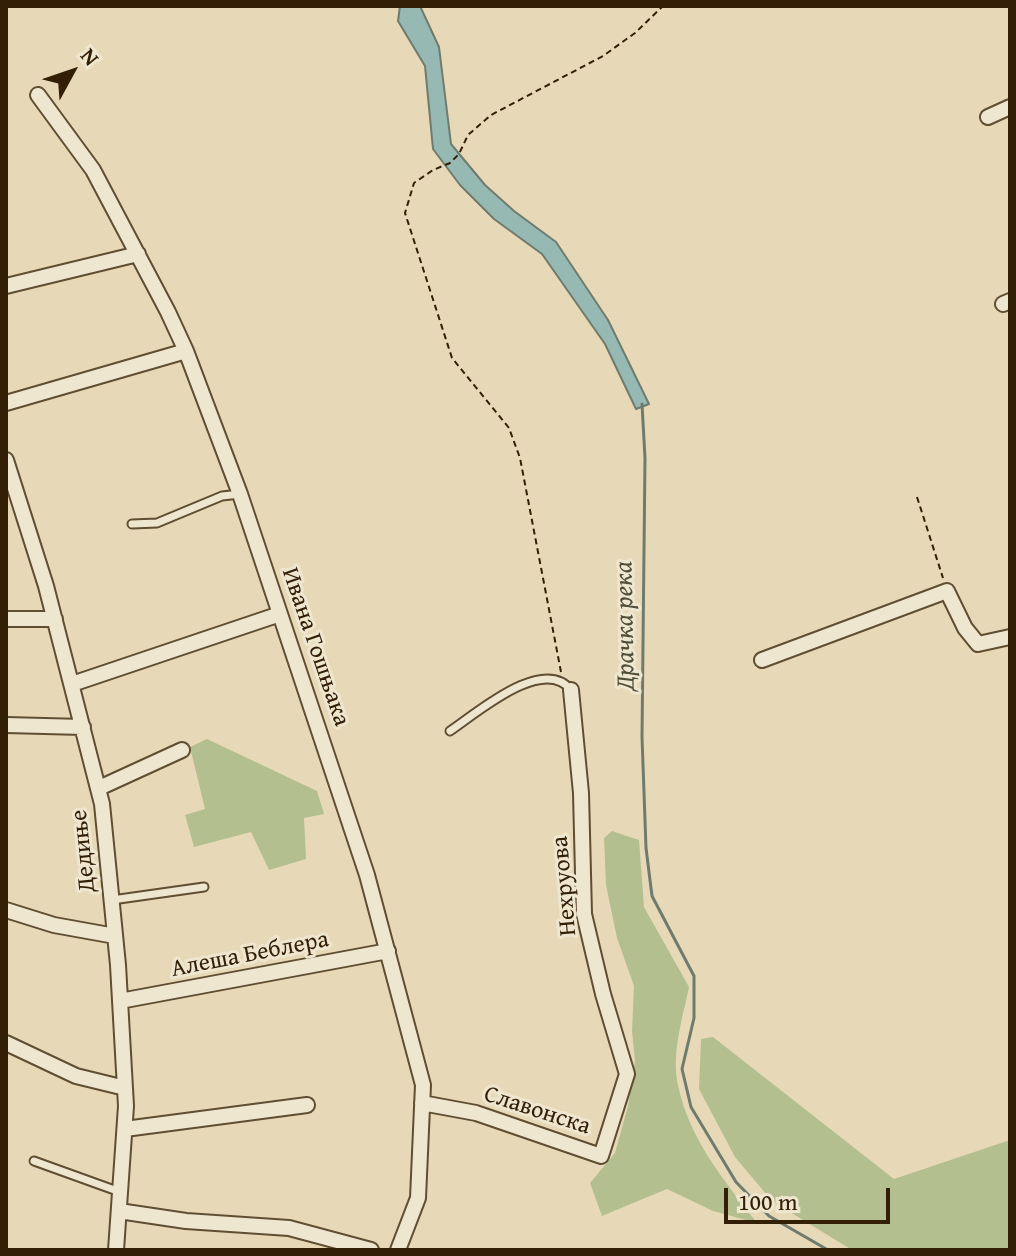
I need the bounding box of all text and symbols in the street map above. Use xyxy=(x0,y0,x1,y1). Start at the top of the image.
north arrow xyxy=(32,32,112,112)
text: N xyxy=(73,41,107,72)
water label: Драчка река xyxy=(609,561,643,691)
street label: Ивана Гошњака xyxy=(274,564,356,730)
street label: Дедиње xyxy=(65,808,103,894)
street label: Нехруова xyxy=(546,835,584,937)
street label: Алеша Беблера xyxy=(169,926,331,984)
street label: Славонска xyxy=(480,1080,594,1142)
scale bar xyxy=(728,1172,894,1222)
text: 100 m xyxy=(738,1184,798,1219)

